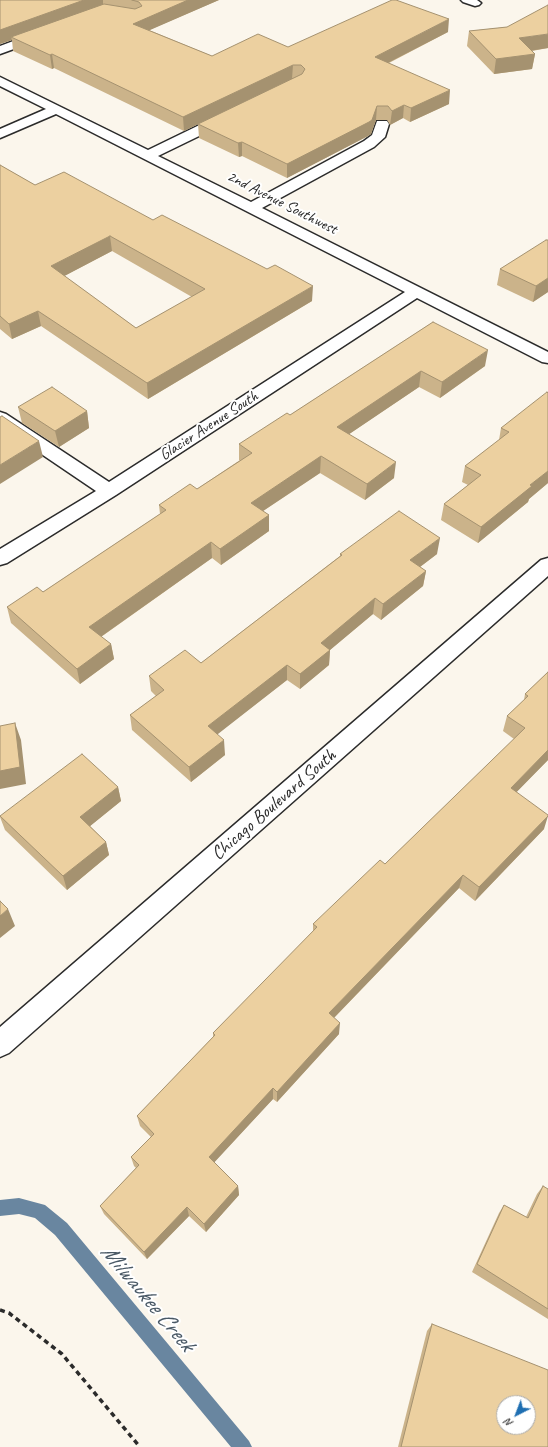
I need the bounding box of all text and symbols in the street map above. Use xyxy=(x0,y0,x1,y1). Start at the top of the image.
street label: 2nd Avenue Southwest xyxy=(224,167,340,239)
street label: Glacier Avenue South xyxy=(156,387,262,465)
street label: Chicago Boulevard South xyxy=(207,745,341,865)
water label: Milwaukee Creek xyxy=(94,1238,200,1358)
north arrow xyxy=(496,1395,536,1435)
text: N xyxy=(501,1416,516,1431)

